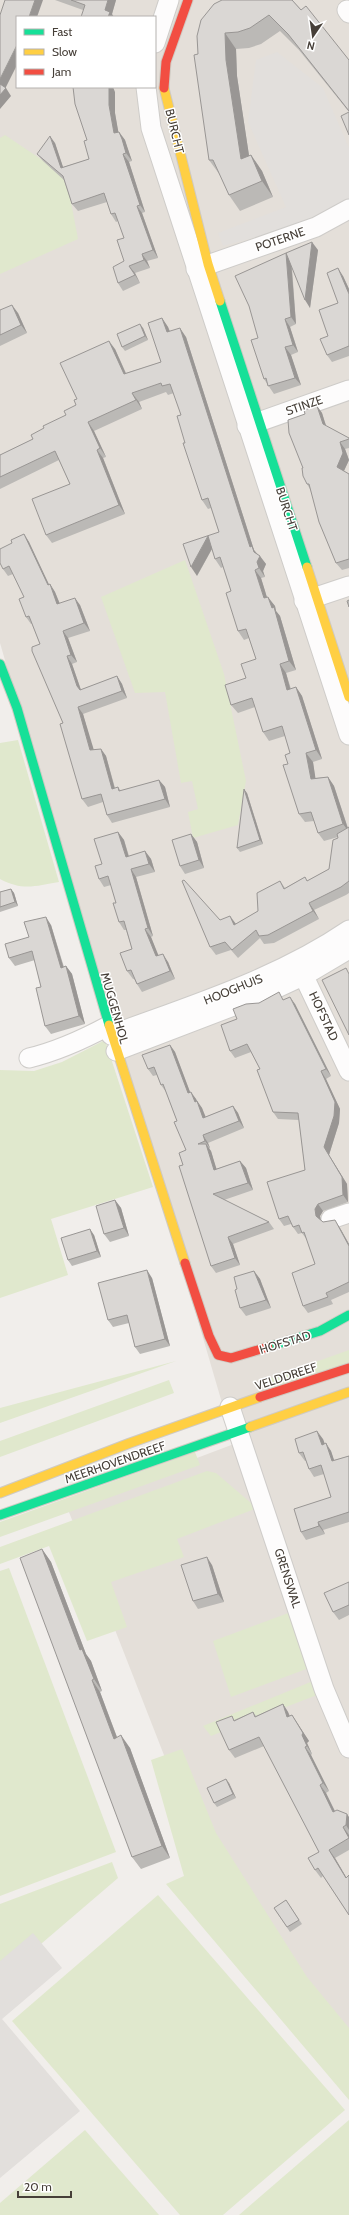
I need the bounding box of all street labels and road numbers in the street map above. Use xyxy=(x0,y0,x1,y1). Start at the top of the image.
street label: BURCHT xyxy=(162,107,188,155)
street label: POTERNE xyxy=(253,223,307,254)
street label: STINZE xyxy=(284,392,325,418)
street label: BURCHT xyxy=(273,485,301,533)
street label: HOOGHUIS xyxy=(201,970,265,1008)
street label: MUGGENHOL xyxy=(98,971,132,1045)
street label: HOFSTAD xyxy=(306,989,342,1043)
street label: HOFSTAD xyxy=(258,1327,313,1357)
street label: VELDDREEF xyxy=(253,1359,320,1393)
street label: MEERHOVENDREEF xyxy=(63,1437,168,1486)
street label: GRENSWAL xyxy=(271,1546,305,1610)

